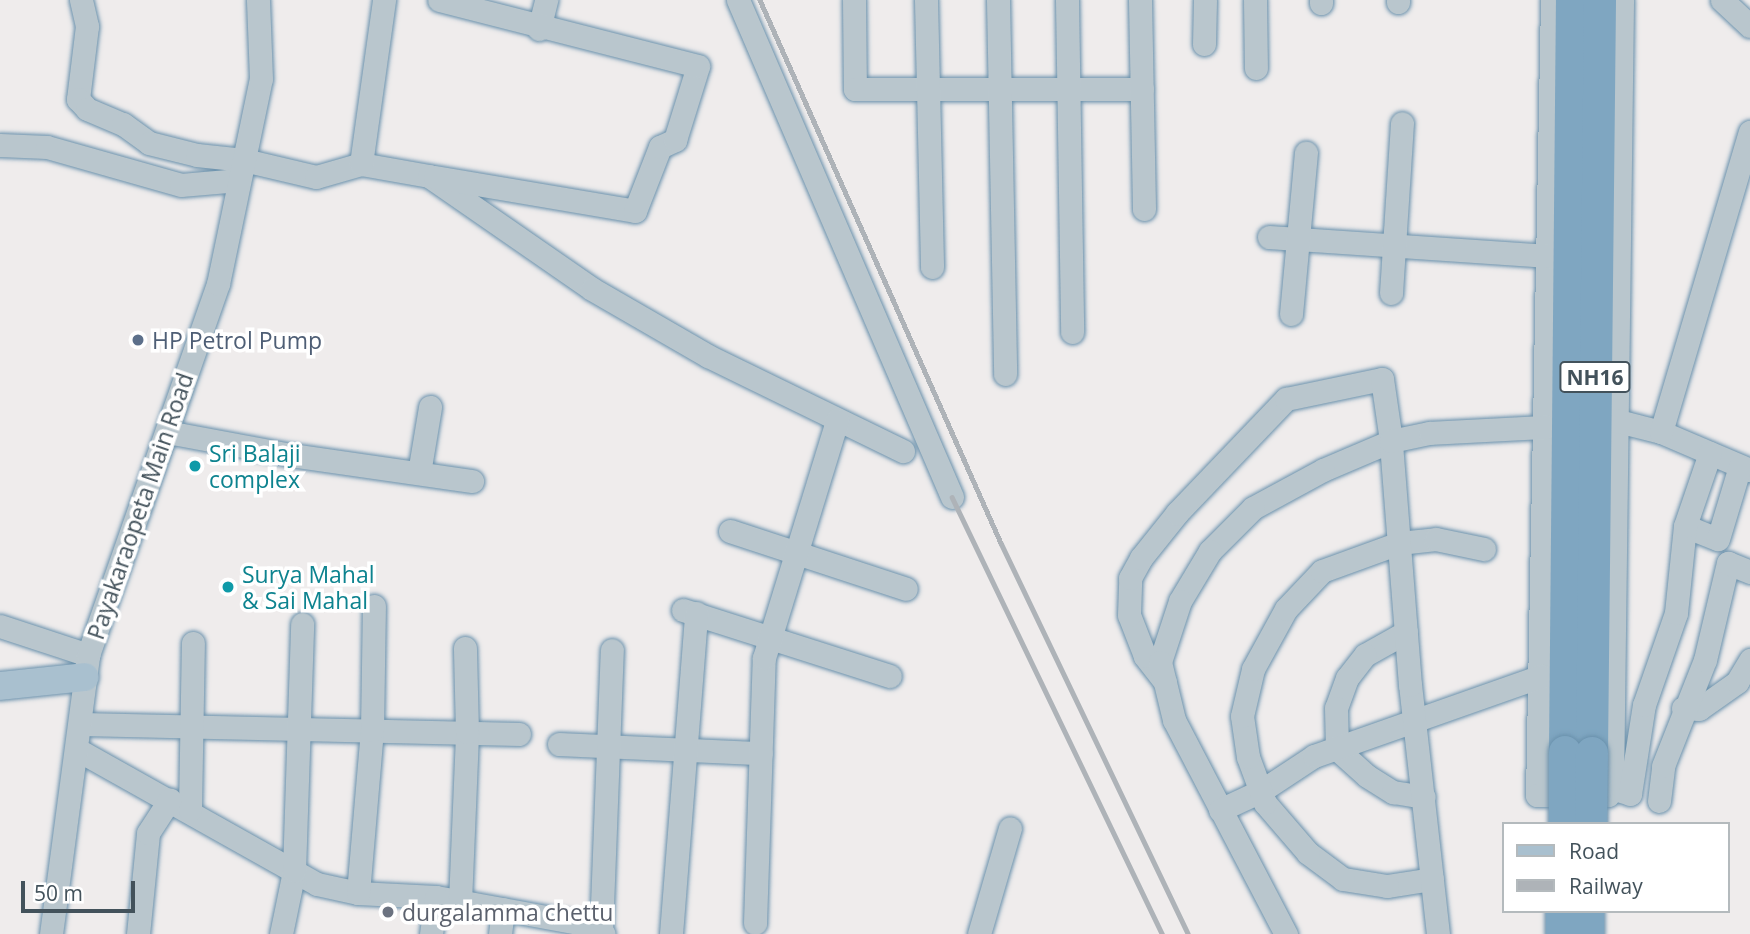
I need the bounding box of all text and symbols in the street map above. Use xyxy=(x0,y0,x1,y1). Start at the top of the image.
place label: HP Petrol Pump xyxy=(152,326,322,354)
marker: HP Petrol Pump xyxy=(130,332,146,348)
road number: NH16 xyxy=(1558,360,1632,394)
street label: Payakaraopeta Main Road xyxy=(81,369,199,643)
place label: Sri Balaji complex xyxy=(209,439,301,493)
marker: Sri Balaji complex xyxy=(187,458,203,474)
place label: Surya Mahal & Sai Mahal xyxy=(242,560,375,614)
marker: Surya Mahal & Sai Mahal xyxy=(220,579,236,595)
legend xyxy=(1502,822,1729,913)
text: Road xyxy=(1569,837,1619,865)
scale bar xyxy=(24,867,138,911)
text: Railway xyxy=(1569,872,1643,900)
text: 50 m xyxy=(34,879,83,907)
place label: durgalamma chettu xyxy=(402,898,613,926)
marker: durgalamma chettu xyxy=(380,904,396,920)

